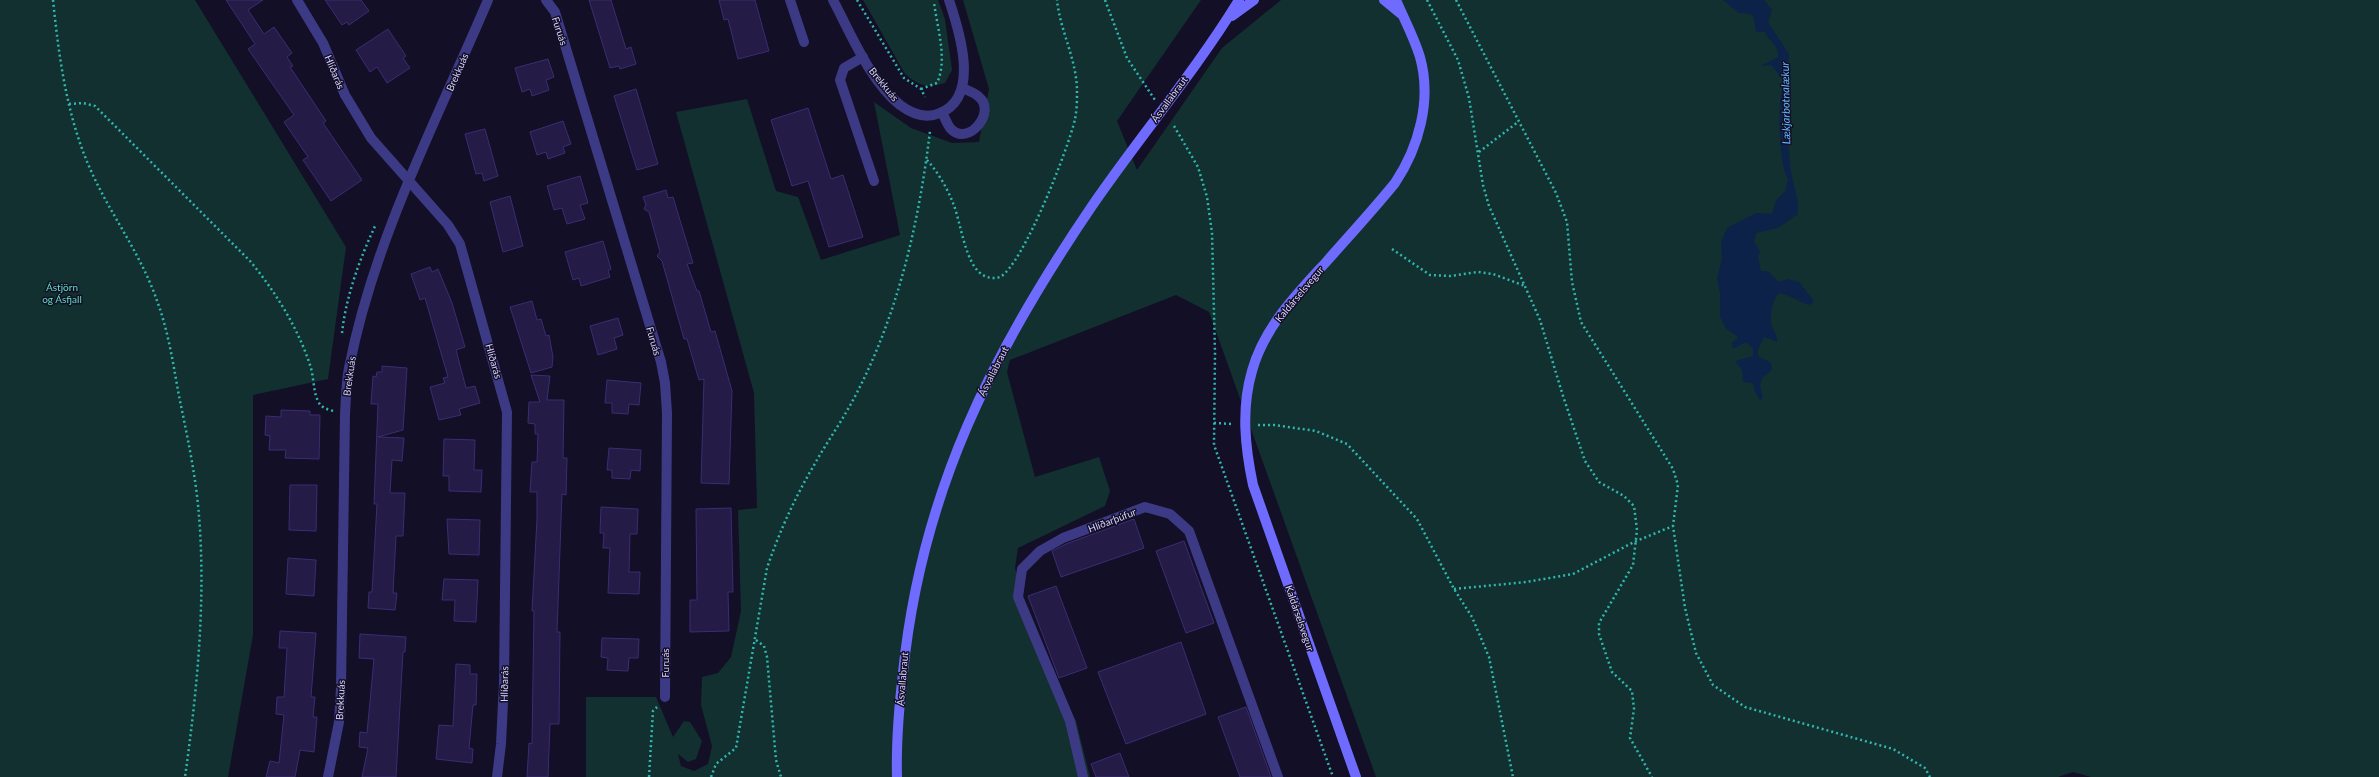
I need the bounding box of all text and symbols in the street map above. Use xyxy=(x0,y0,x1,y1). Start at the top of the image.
street label: Furuás xyxy=(550,15,570,47)
street label: Brekkuás xyxy=(443,51,471,93)
street label: Hlíðarás xyxy=(322,53,348,91)
water label: Lækjarbotnalækur xyxy=(1778,61,1792,144)
street label: Brekkuás xyxy=(867,65,901,103)
street label: Ásvallabraut xyxy=(1148,73,1190,124)
street label: Kaldárselsvegur xyxy=(1272,263,1326,324)
park label: Ástjörn og Ásfjall xyxy=(42,281,82,305)
street label: Furuás xyxy=(644,325,664,357)
street label: Hlíðarás xyxy=(483,342,505,380)
street label: Ásvallabraut xyxy=(975,344,1011,398)
street label: Brekkuás xyxy=(340,355,358,397)
street label: Hlíðarþúfur xyxy=(1086,505,1138,535)
street label: Kaldárselsvegur xyxy=(1283,583,1317,653)
street label: Furuás xyxy=(659,648,671,678)
street label: Ásvallabraut xyxy=(894,651,910,706)
street label: Hlíðarás xyxy=(498,666,510,702)
street label: Brekkuás xyxy=(333,680,347,720)

